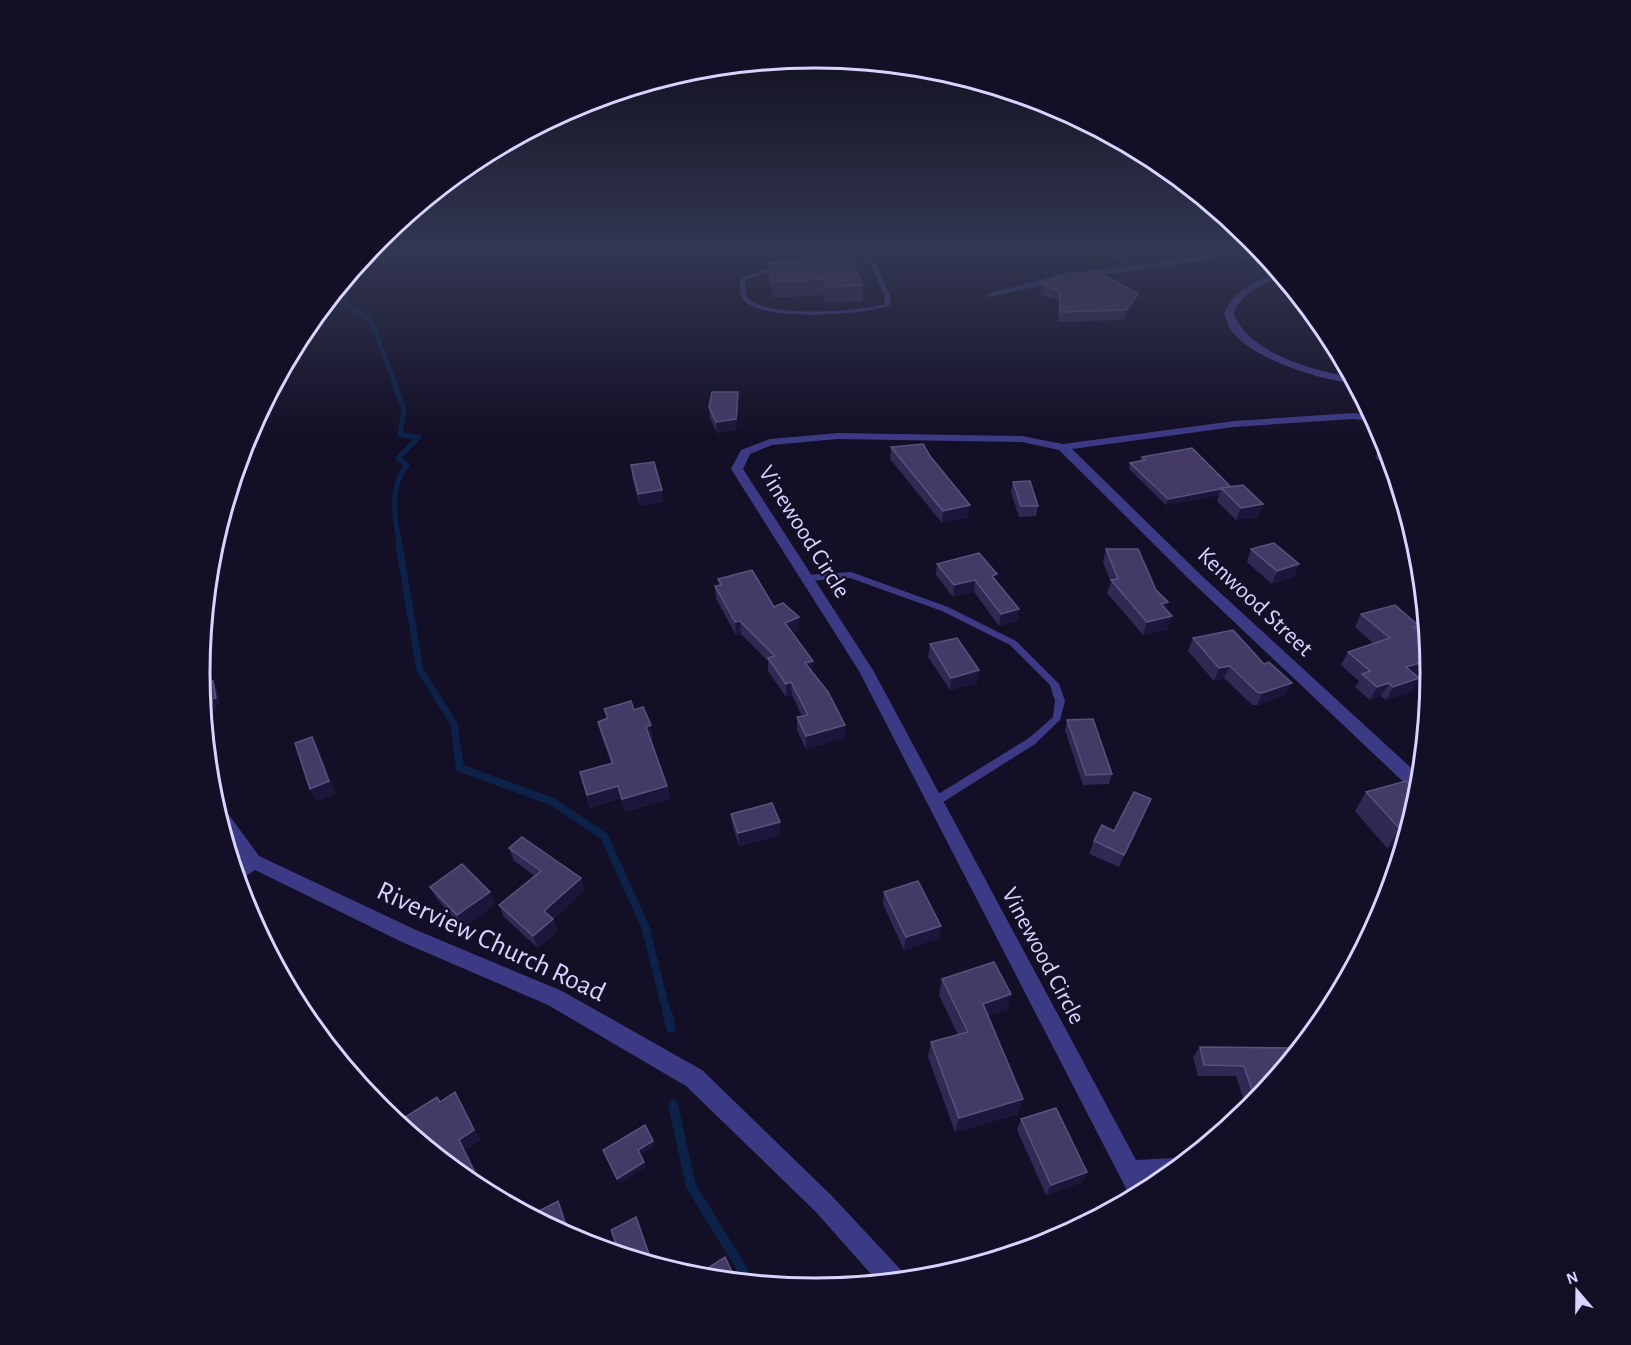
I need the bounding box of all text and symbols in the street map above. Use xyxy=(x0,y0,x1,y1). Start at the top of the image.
street label: Vinewood Circle xyxy=(754,462,854,602)
street label: Kenwood Street xyxy=(1193,543,1318,661)
street label: Riverview Church Road xyxy=(372,877,610,1007)
street label: Vinewood Circle xyxy=(997,884,1089,1028)
north arrow xyxy=(1547,1261,1607,1321)
text: N xyxy=(1564,1268,1580,1287)

